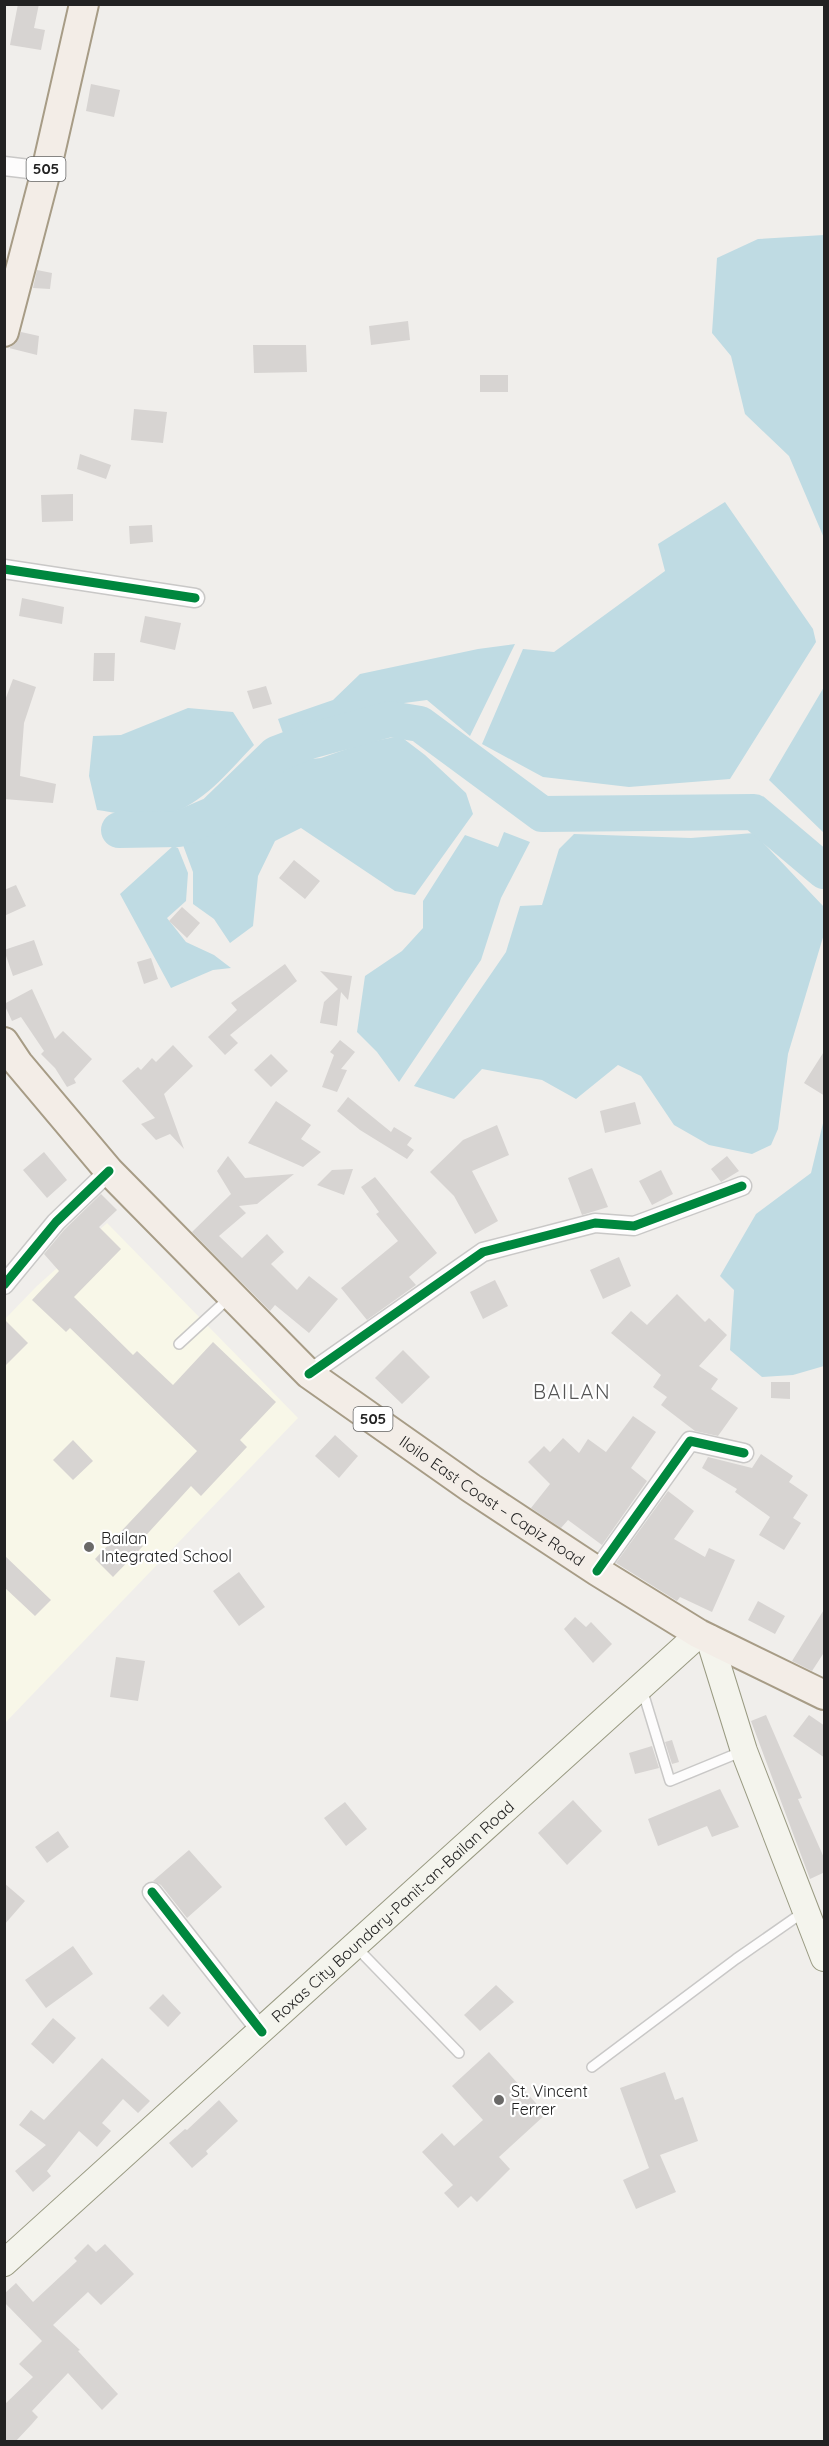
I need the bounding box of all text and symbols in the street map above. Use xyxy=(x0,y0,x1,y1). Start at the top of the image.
road number: 505 xyxy=(26,157,66,181)
district label: BAILAN xyxy=(533,1379,611,1404)
road number: 505 xyxy=(354,1407,392,1431)
street label: Iloilo East Coast – Capiz Road xyxy=(396,1431,588,1570)
place label: Bailan Integrated School xyxy=(101,1528,232,1566)
marker: Bailan Integrated School xyxy=(82,1540,96,1554)
street label: Roxas City Boundary-Panit-an-Bailan Road xyxy=(267,1796,518,2026)
place label: St. Vincent Ferrer xyxy=(511,2081,588,2119)
marker: St. Vincent Ferrer xyxy=(492,2093,506,2107)

